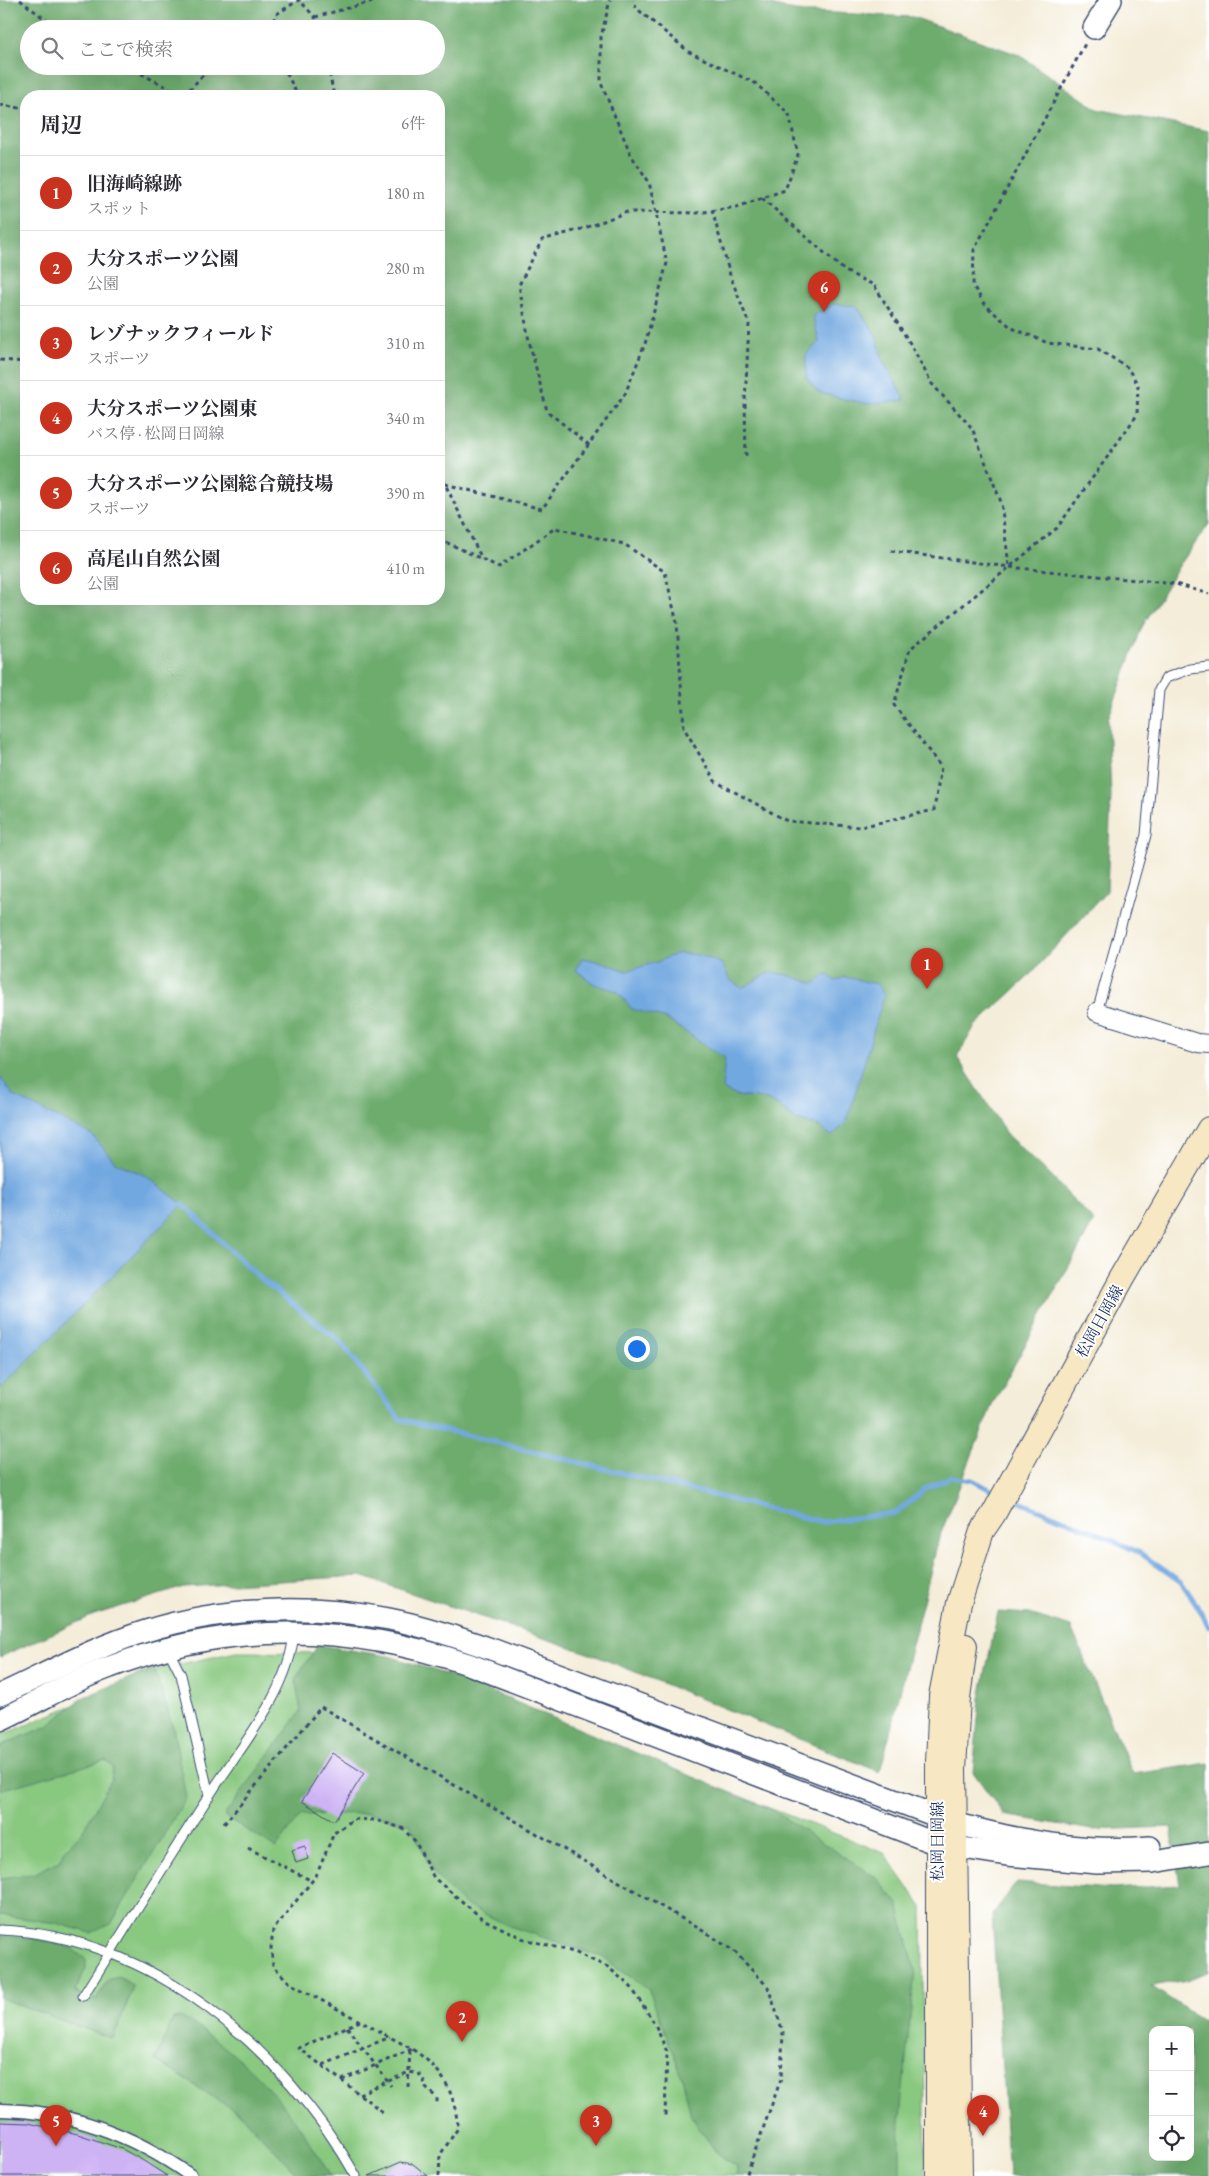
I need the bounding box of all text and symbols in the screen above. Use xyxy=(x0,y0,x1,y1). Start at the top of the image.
search box xyxy=(20,20,445,75)
icon: search xyxy=(38,34,66,62)
text: ここで検索 xyxy=(78,37,173,62)
text: 周辺 xyxy=(40,111,82,138)
text: 6件 xyxy=(401,113,425,134)
text: 旧海崎線跡 xyxy=(87,171,182,196)
text: 1 xyxy=(52,183,60,204)
text: 180 m xyxy=(386,183,425,204)
text: スポット xyxy=(87,198,151,219)
text: 大分スポーツ公園 xyxy=(87,246,238,271)
text: 2 xyxy=(52,258,60,279)
text: 280 m xyxy=(386,258,425,279)
pin: 6 xyxy=(808,271,840,312)
text: 公園 xyxy=(87,273,119,294)
text: レゾナックフィールド xyxy=(87,321,275,346)
text: 3 xyxy=(52,333,60,354)
text: 310 m xyxy=(386,333,425,354)
text: スポーツ xyxy=(87,348,150,369)
text: 大分スポーツ公園東 xyxy=(87,396,257,421)
text: 4 xyxy=(52,408,60,429)
text: 340 m xyxy=(386,408,425,429)
text: バス停 · 松岡日岡線 xyxy=(87,423,225,444)
text: 大分スポーツ公園総合競技場 xyxy=(87,471,333,496)
text: 5 xyxy=(52,483,60,504)
text: 390 m xyxy=(386,483,425,504)
text: スポーツ xyxy=(87,498,150,519)
text: 高尾山自然公園 xyxy=(87,546,220,571)
text: 6 xyxy=(52,558,60,579)
text: 410 m xyxy=(386,558,425,579)
text: 公園 xyxy=(87,573,119,594)
pin: 1 xyxy=(911,948,943,989)
street label: 松岡日岡線 xyxy=(1071,1281,1128,1361)
your location xyxy=(624,1336,650,1362)
street label: 松岡日岡線 xyxy=(927,1801,948,1881)
pin: 2 xyxy=(446,2001,478,2042)
map controls xyxy=(1149,2026,1194,2161)
button: + xyxy=(1149,2026,1194,2071)
button: − xyxy=(1149,2071,1194,2116)
pin: 4 xyxy=(967,2095,999,2136)
pin: 5 xyxy=(40,2105,72,2146)
pin: 3 xyxy=(580,2105,612,2146)
button: locate xyxy=(1149,2116,1194,2161)

